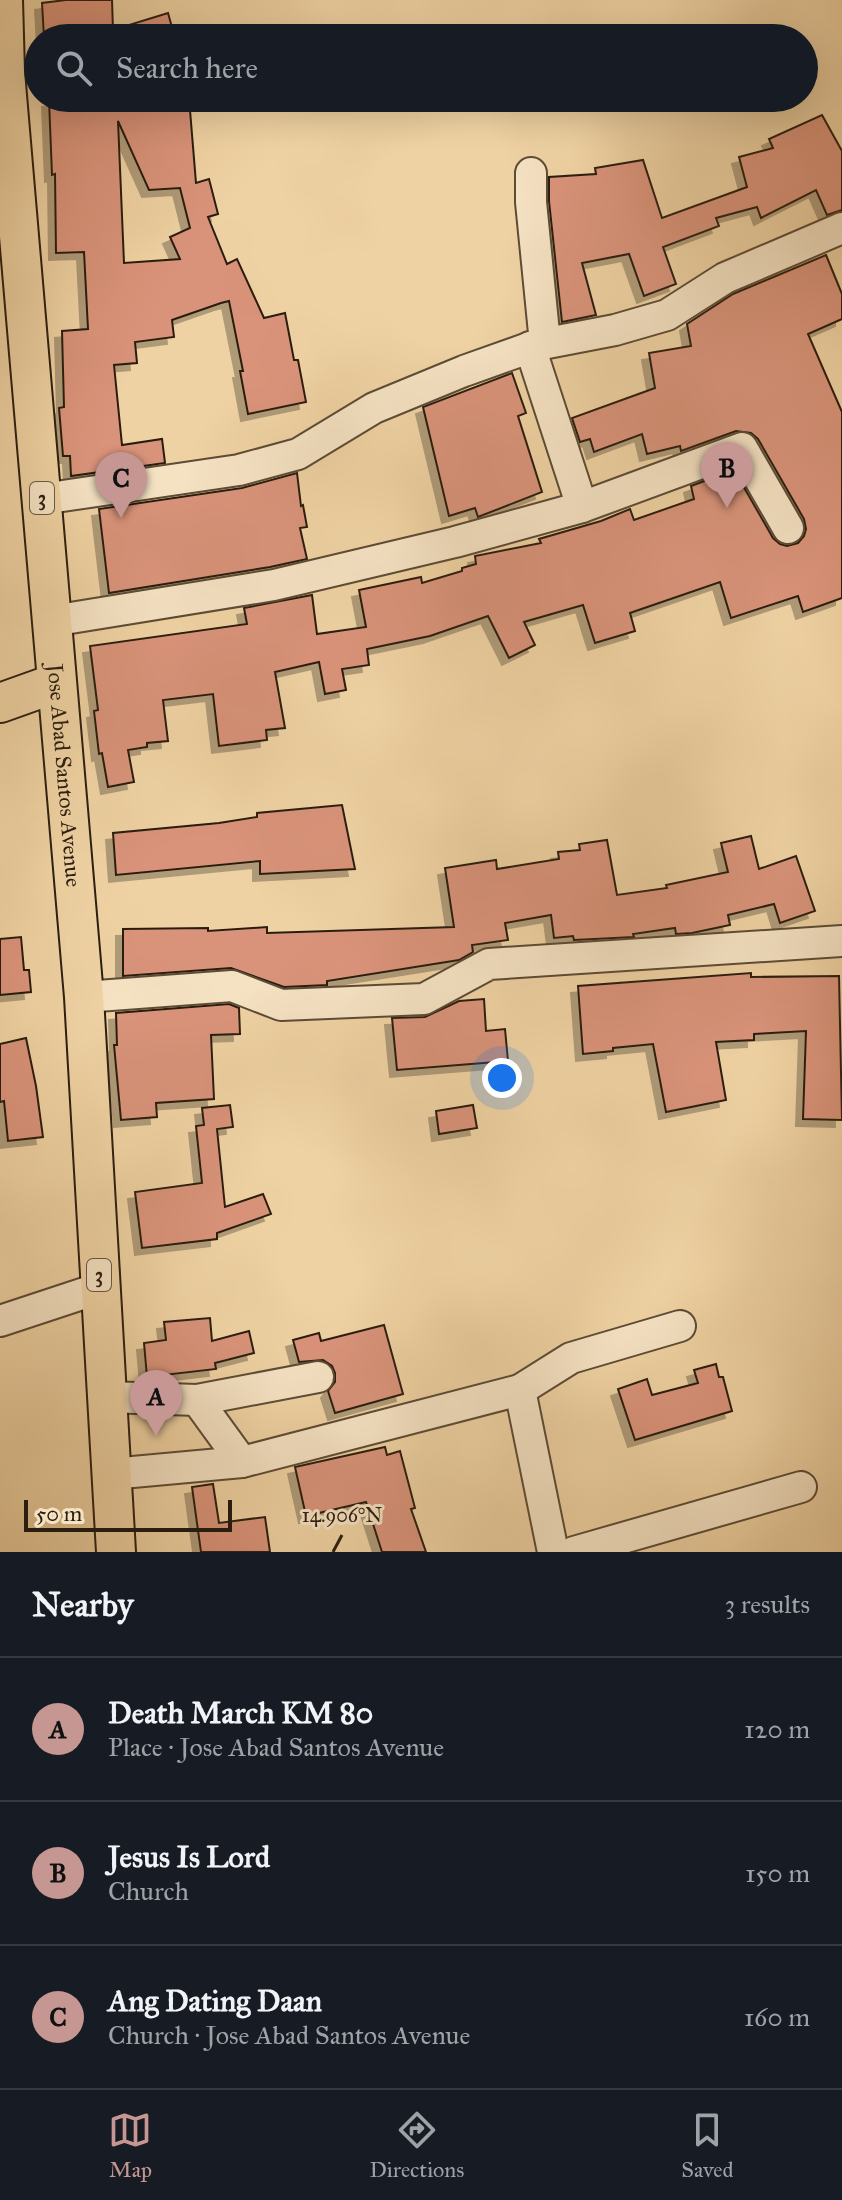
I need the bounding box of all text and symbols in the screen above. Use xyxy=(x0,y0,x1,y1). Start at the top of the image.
search box xyxy=(24,24,818,112)
icon: search xyxy=(52,46,96,90)
text: Search here xyxy=(116,50,258,86)
pin: B xyxy=(701,442,753,508)
pin: C xyxy=(95,452,147,518)
road number: 3 xyxy=(30,482,54,514)
street label: Jose Abad Santos Avenue xyxy=(42,661,88,888)
your location xyxy=(482,1058,522,1098)
road number: 3 xyxy=(87,1259,111,1291)
pin: A xyxy=(130,1370,182,1436)
scale bar xyxy=(24,1496,232,1532)
text: 50 m xyxy=(36,1500,82,1527)
text: 14.906°N xyxy=(302,1503,382,1527)
text: Nearby xyxy=(32,1584,134,1625)
text: 3 results xyxy=(725,1588,810,1620)
text: Death March KM 80 xyxy=(108,1695,373,1731)
text: A xyxy=(49,1713,67,1745)
text: 120 m xyxy=(744,1713,810,1745)
text: Place · Jose Abad Santos Avenue xyxy=(108,1731,444,1763)
text: Jesus Is Lord xyxy=(108,1839,270,1875)
text: B xyxy=(49,1857,67,1889)
text: 150 m xyxy=(745,1857,810,1889)
text: Church xyxy=(108,1875,189,1907)
text: Ang Dating Daan xyxy=(108,1983,322,2019)
text: C xyxy=(49,2001,67,2033)
text: 160 m xyxy=(744,2001,810,2033)
text: Church · Jose Abad Santos Avenue xyxy=(108,2019,470,2051)
tab: Map xyxy=(108,2108,152,2183)
tab: Directions xyxy=(369,2108,464,2183)
tab: Saved xyxy=(681,2108,733,2183)

